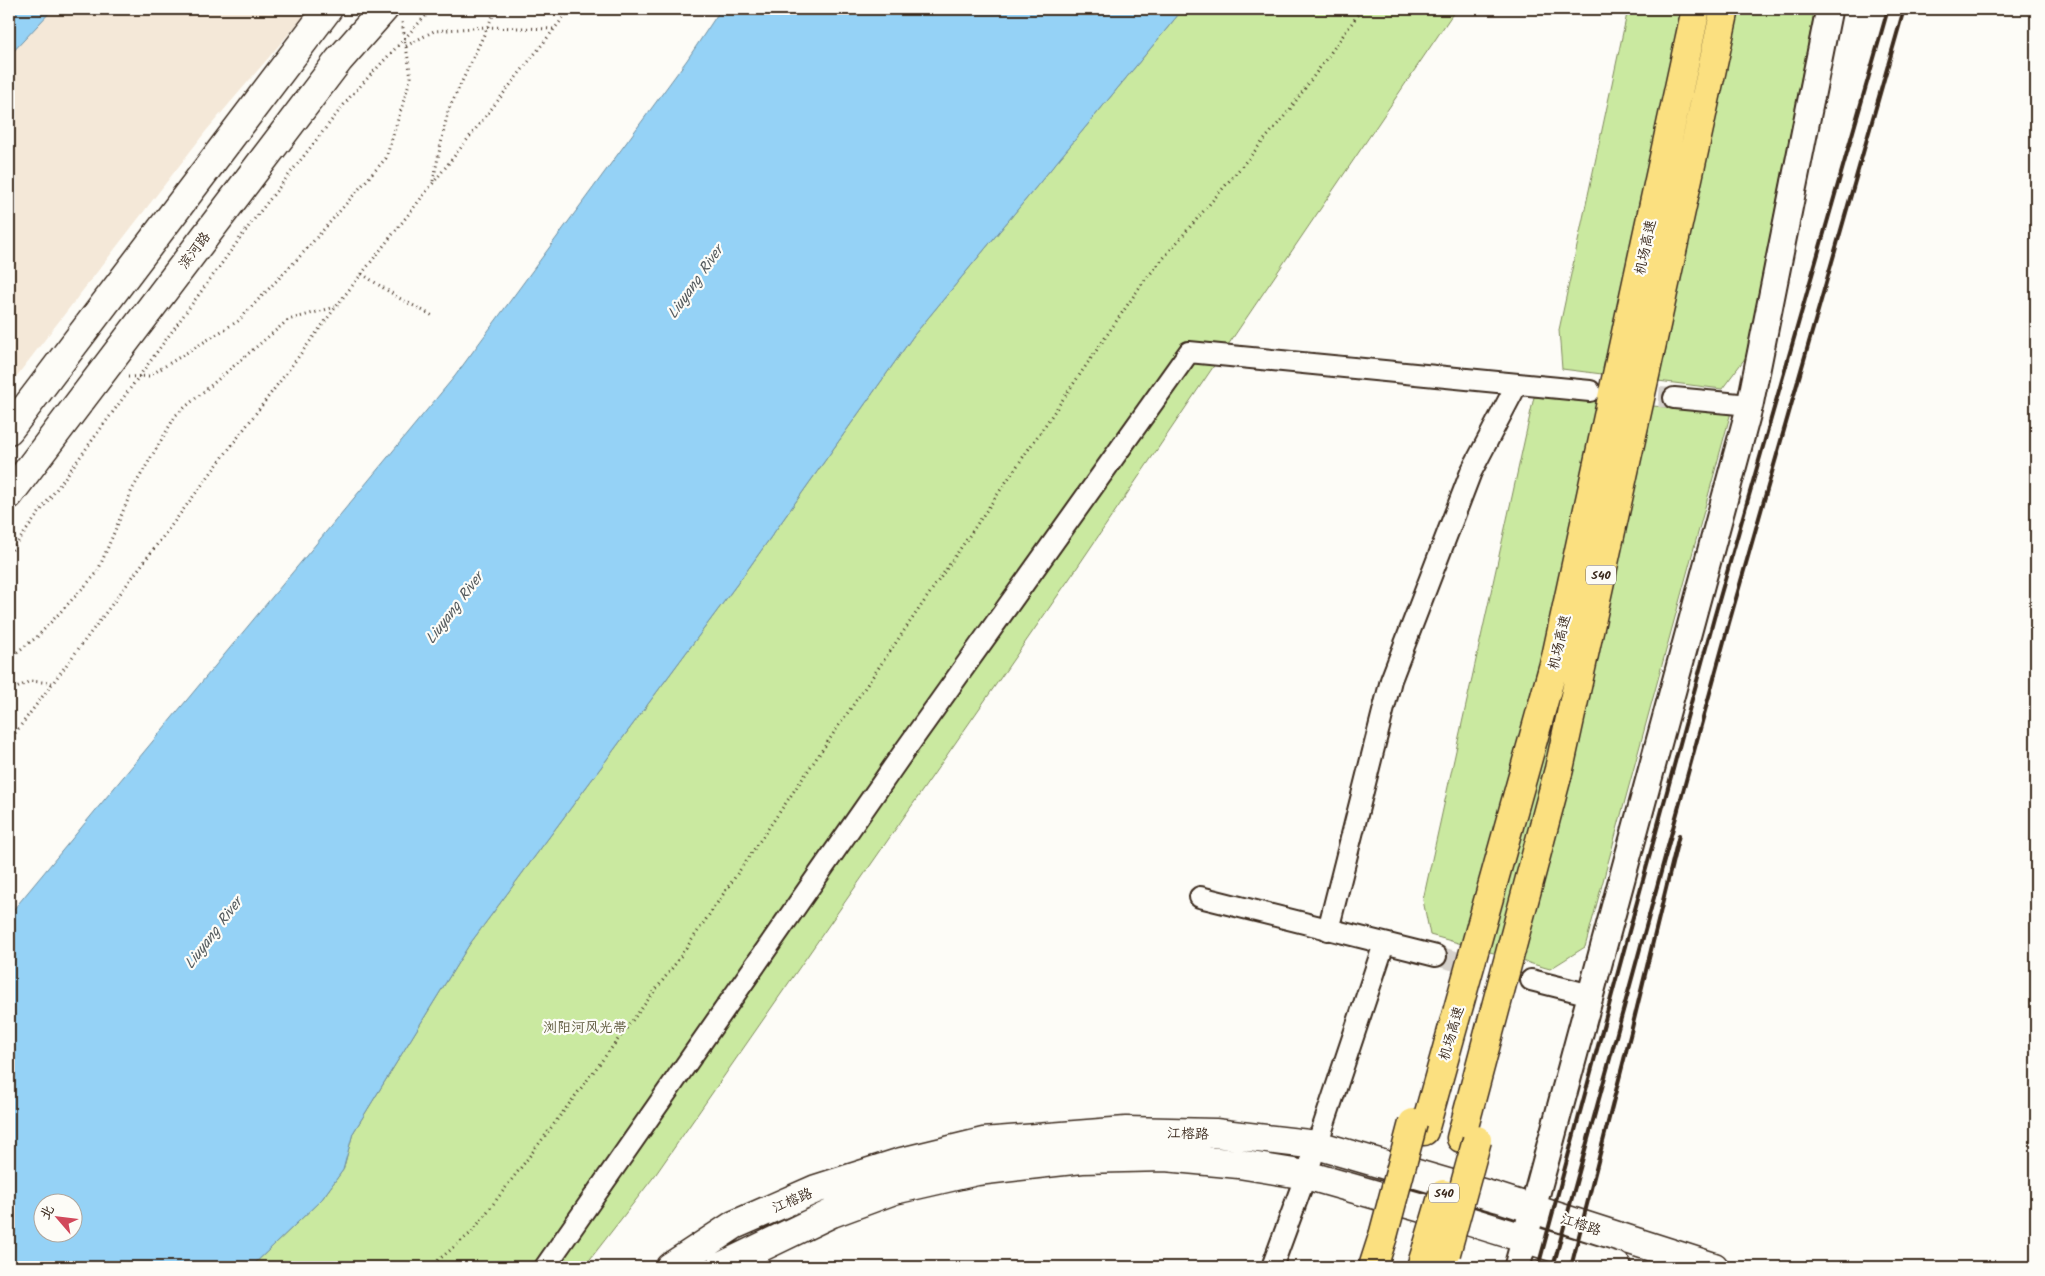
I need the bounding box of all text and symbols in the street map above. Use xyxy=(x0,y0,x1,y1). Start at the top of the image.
street label: 机场高速 xyxy=(1629,218,1663,277)
street label: 滨河路 xyxy=(173,227,216,274)
water label: Liuyang River xyxy=(662,239,732,324)
water label: Liuyang River xyxy=(420,565,492,650)
road number: S40 xyxy=(1586,566,1616,584)
street label: 机场高速 xyxy=(1543,612,1577,672)
water label: Liuyang River xyxy=(179,890,251,975)
street label: 机场高速 xyxy=(1434,1003,1470,1063)
park label: 浏阳河风光带 xyxy=(543,1017,627,1039)
street label: 江榕路 xyxy=(1167,1122,1209,1146)
street label: 江榕路 xyxy=(769,1183,816,1219)
road number: S40 xyxy=(1429,1184,1459,1202)
north arrow xyxy=(32,1194,82,1244)
text: 北 xyxy=(34,1201,60,1224)
street label: 江榕路 xyxy=(1557,1208,1604,1242)

